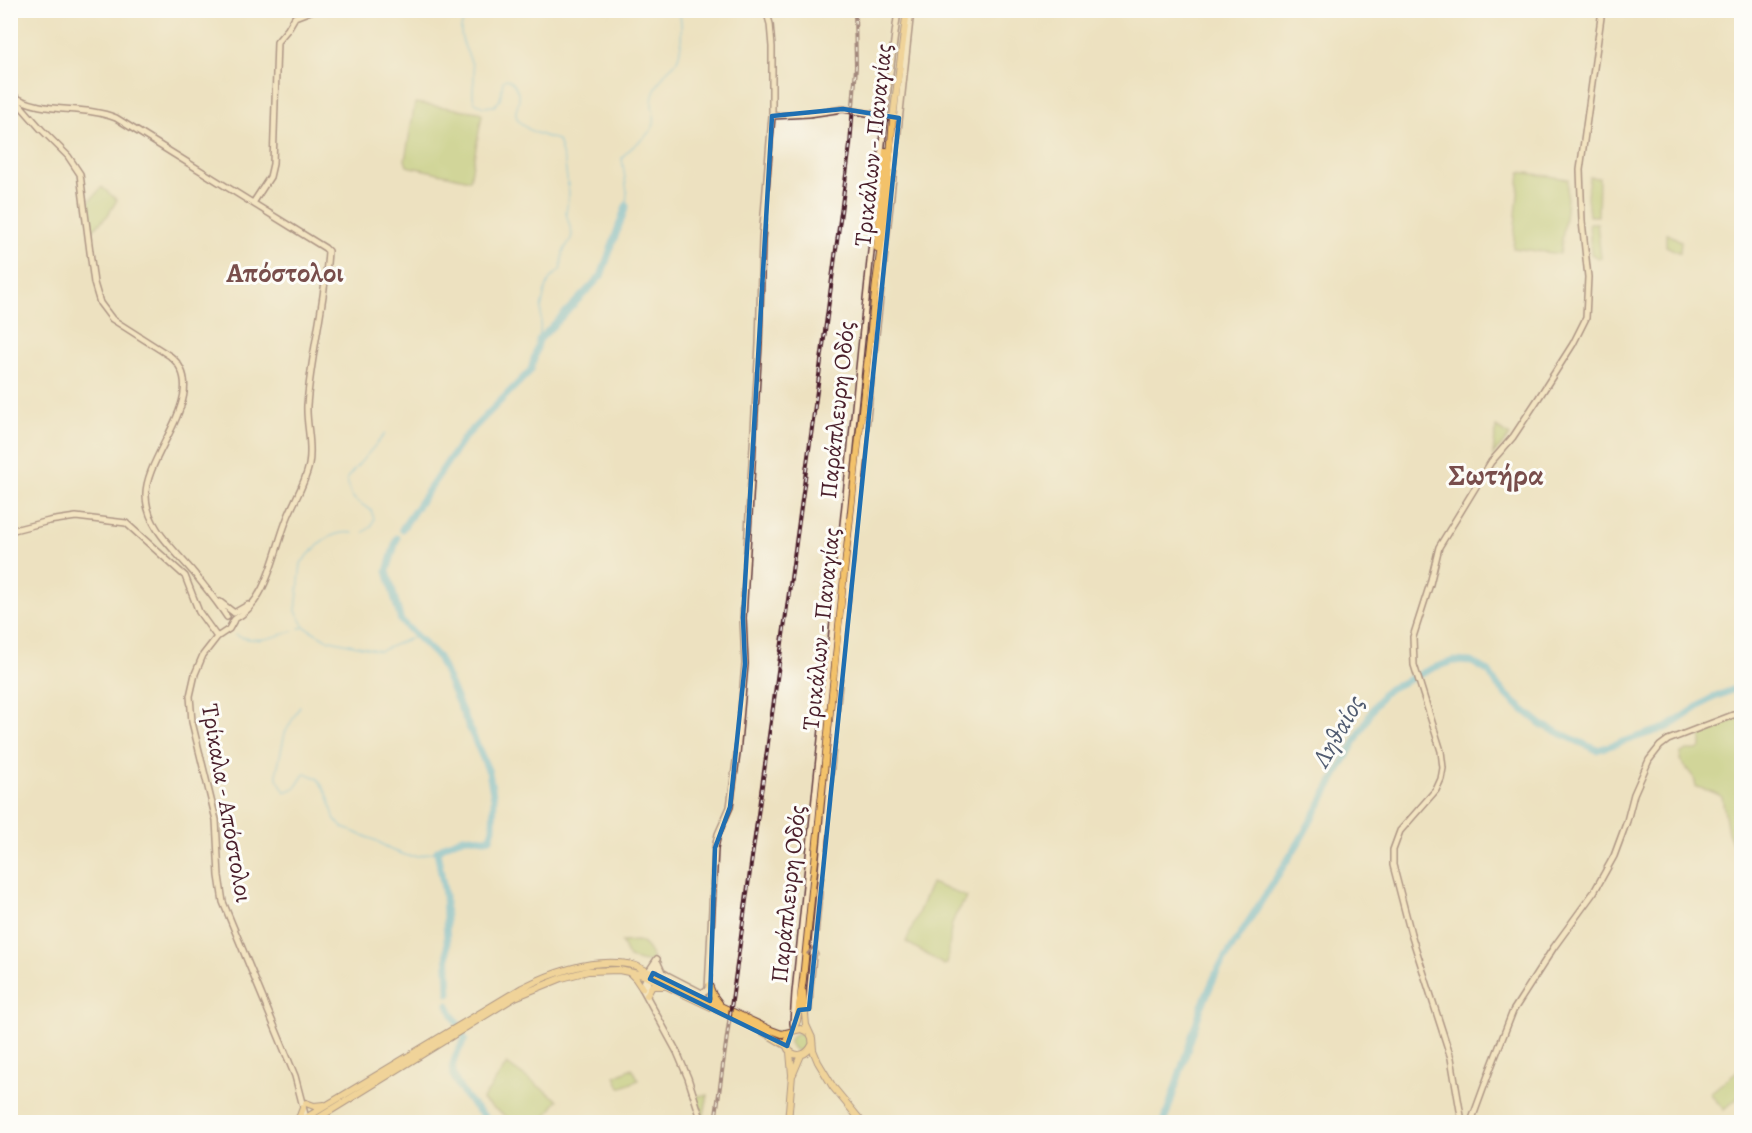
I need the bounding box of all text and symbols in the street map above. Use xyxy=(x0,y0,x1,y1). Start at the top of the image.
street label: Τρικάλων - Παναγίας xyxy=(846,42,900,248)
district label: Απόστολοι xyxy=(225,255,344,291)
street label: Παράπλευρη Οδός xyxy=(812,320,862,500)
district label: Σωτήρα xyxy=(1448,455,1544,495)
street label: Τρικάλων - Παναγίας xyxy=(794,526,848,732)
water label: Ληθαίος xyxy=(1303,688,1373,775)
street label: Τρίκαλα - Απόστολοι xyxy=(194,701,260,905)
street label: Παράπλευρη Οδός xyxy=(763,804,813,984)
one-way arrow xyxy=(806,946,819,955)

